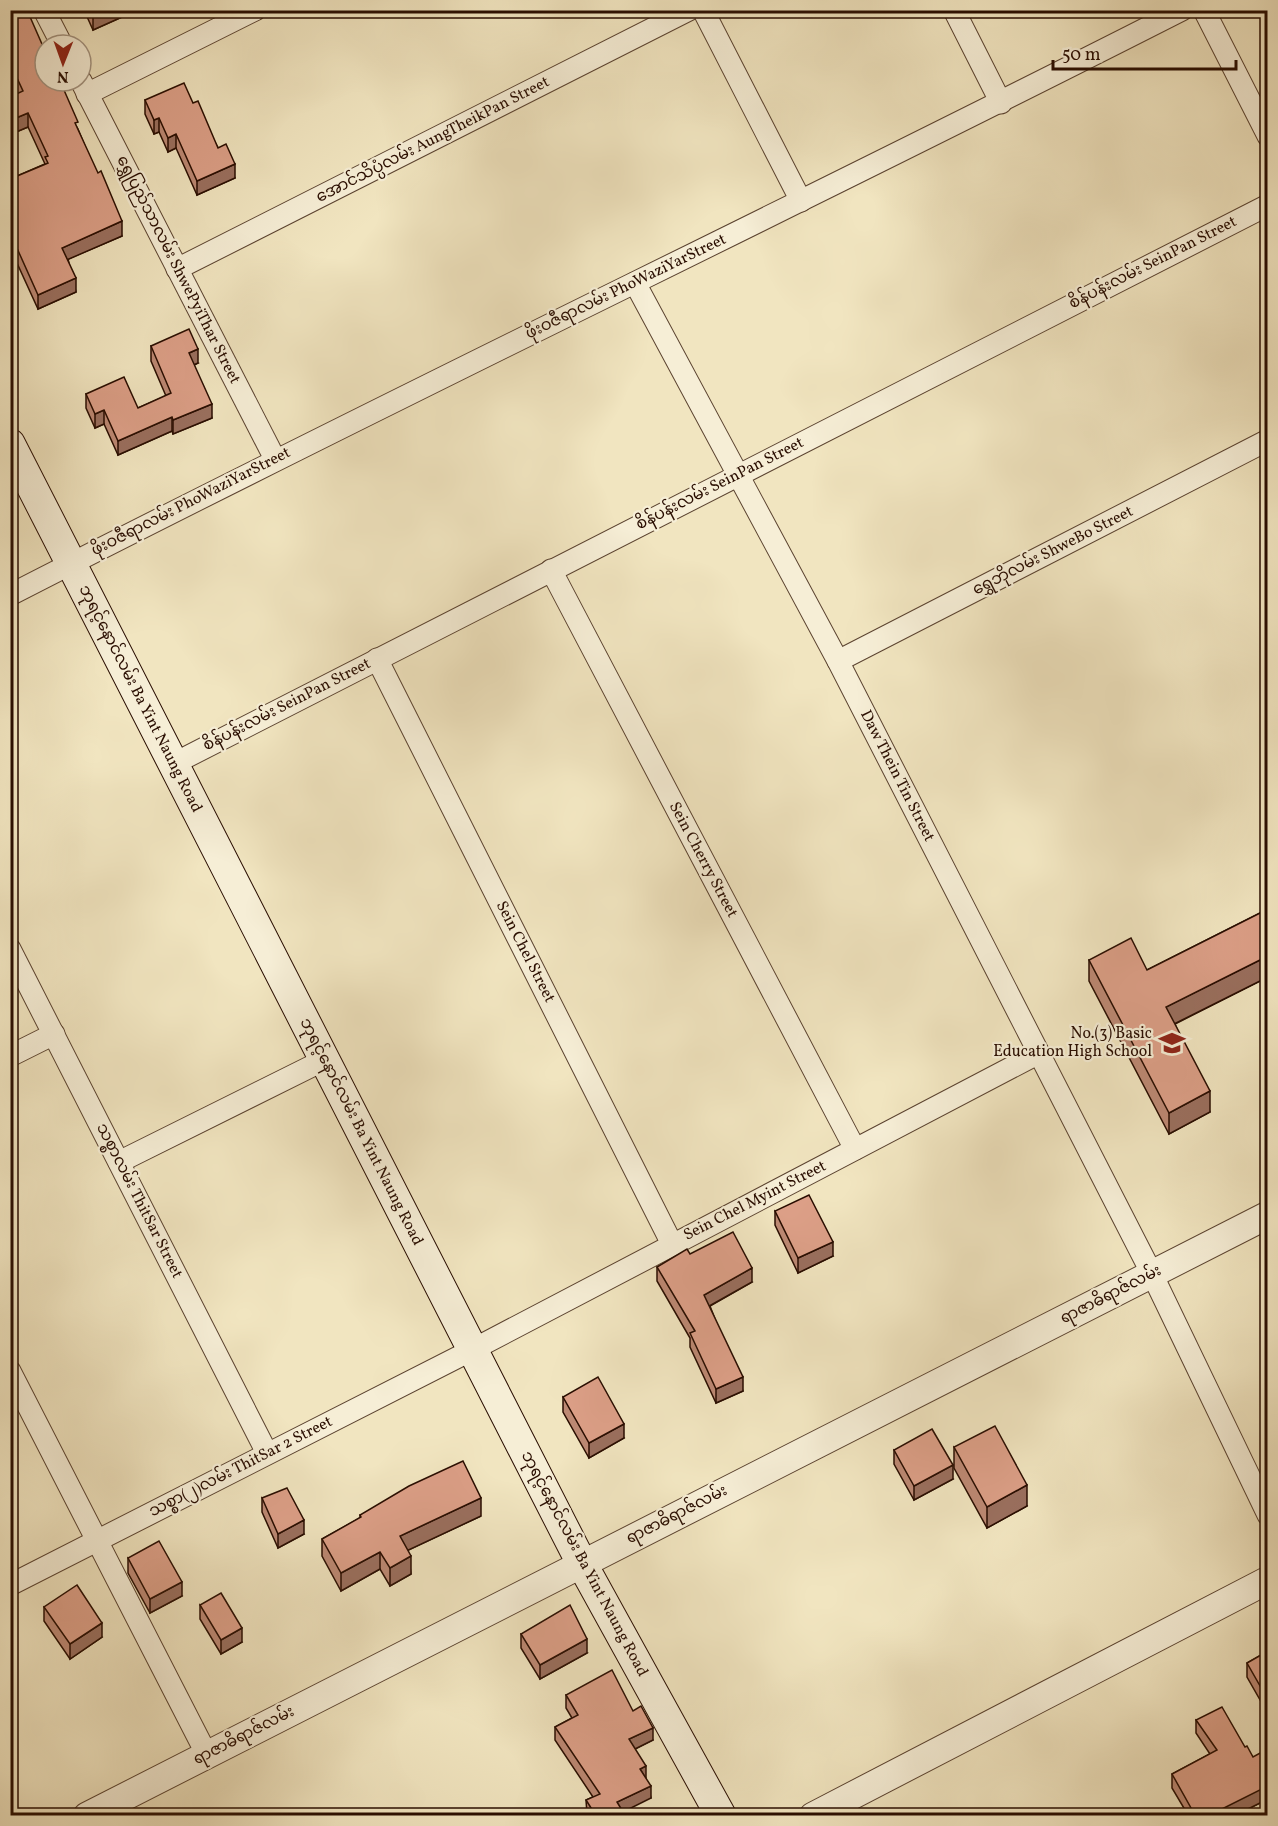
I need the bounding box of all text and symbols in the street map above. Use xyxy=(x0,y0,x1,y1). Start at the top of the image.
north arrow xyxy=(33,33,93,93)
scale bar xyxy=(1053,33,1236,71)
text: 50 m xyxy=(1062,43,1101,68)
text: N xyxy=(56,65,69,87)
street label: အောင်သိပ္ပံလမ်း AungTheikPan Street xyxy=(312,69,554,210)
street label: ရွှေပြည်သာလမ်း ShwePyiThar Street xyxy=(110,151,247,389)
street label: စိန်ပန်းလမ်း SeinPan Street xyxy=(1064,209,1242,316)
street label: ဖိုးဝဇီရာလမ်း PhoWaziYarStreet xyxy=(521,227,731,347)
street label: စိန်ပန်းလမ်း SeinPan Street xyxy=(631,430,809,537)
street label: ဖိုးဝဇီရာလမ်း PhoWaziYarStreet xyxy=(87,440,296,564)
street label: ရွှေဘိုလမ်း ShweBo Street xyxy=(968,499,1138,603)
street label: ဘုရင့်နောင်လမ်း Ba Yint Naung Road xyxy=(71,581,209,817)
street label: စိန်ပန်းလမ်း SeinPan Street xyxy=(198,651,376,758)
street label: Daw Thein Tin Street xyxy=(854,706,940,846)
street label: Sein Cherry Street xyxy=(663,798,743,922)
street label: Sein Chel Street xyxy=(490,897,560,1007)
street label: ဘုရင့်နောင်လမ်း Ba Yint Naung Road xyxy=(292,1014,430,1250)
place label: No.(3) Basic Education High School xyxy=(993,1023,1152,1063)
school or university icon: No.(3) Basic Education High School xyxy=(1157,1028,1187,1058)
street label: သစ္စာလမ်း ThitSar Street xyxy=(89,1119,190,1283)
street label: Sein Chel Myint Street xyxy=(680,1155,830,1247)
street label: ရာဇာဓိရာဇ်လမ်း xyxy=(1056,1258,1166,1331)
street label: သစ္စာ(၂)လမ်း ThitSar 2 Street xyxy=(145,1409,337,1524)
street label: ဘုရင့်နောင်လမ်း Ba Yint Naung Road xyxy=(513,1446,655,1682)
street label: ရာဇာဓိရာဇ်လမ်း xyxy=(622,1478,732,1551)
street label: ရာဇာဓိရာဇ်လမ်း xyxy=(189,1699,299,1772)

